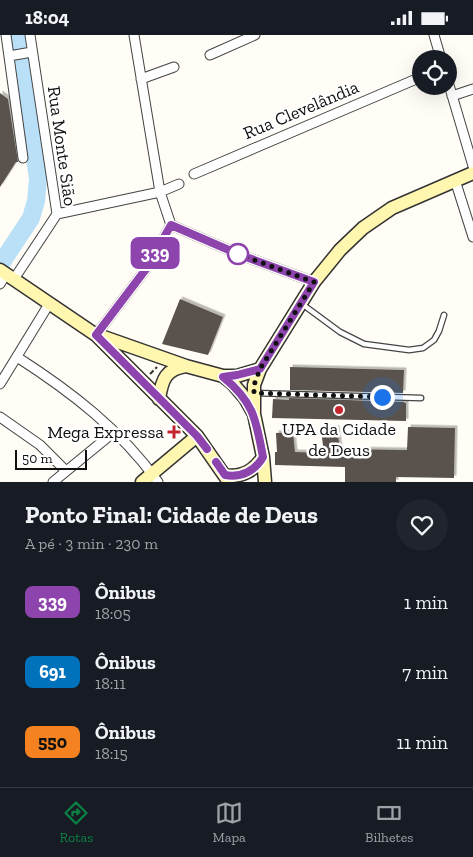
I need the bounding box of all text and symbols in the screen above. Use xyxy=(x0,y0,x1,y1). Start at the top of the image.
text: 18:04 xyxy=(25,6,69,29)
map controls xyxy=(412,50,457,95)
button: locate xyxy=(412,50,457,95)
street label: Rua Clevelândia xyxy=(240,76,362,144)
street label: Rua Monte Sião xyxy=(43,85,81,207)
line badge: 339 xyxy=(126,237,184,269)
text: 339 xyxy=(141,242,169,264)
unlabelled marker xyxy=(227,243,249,265)
your location xyxy=(370,385,395,410)
marker: UPA da Cidade de Deus xyxy=(333,404,345,416)
place label: UPA da Cidade de Deus xyxy=(282,418,396,461)
place label: Mega Expressa xyxy=(47,421,164,443)
marker: Mega Expressa xyxy=(168,426,180,438)
scale bar xyxy=(15,447,88,470)
text: 50 m xyxy=(22,450,53,467)
button: heart xyxy=(396,499,448,551)
text: Ponto Final: Cidade de Deus xyxy=(25,500,318,529)
text: A pé · 3 min · 230 m xyxy=(25,534,158,553)
text: Ônibus xyxy=(95,581,156,604)
text: 339 xyxy=(38,591,67,613)
text: 1 min xyxy=(404,591,448,614)
text: 18:05 xyxy=(95,604,131,623)
text: Ônibus xyxy=(95,651,156,674)
text: 691 xyxy=(39,661,66,683)
text: 7 min xyxy=(402,661,448,684)
text: 18:11 xyxy=(95,674,126,693)
text: Ônibus xyxy=(95,721,156,744)
text: 550 xyxy=(38,731,67,753)
text: 11 min xyxy=(396,731,448,754)
text: 18:15 xyxy=(95,744,128,763)
tab: Rotas xyxy=(60,799,93,846)
tab: Mapa xyxy=(212,799,246,846)
tab: Bilhetes xyxy=(365,799,413,846)

